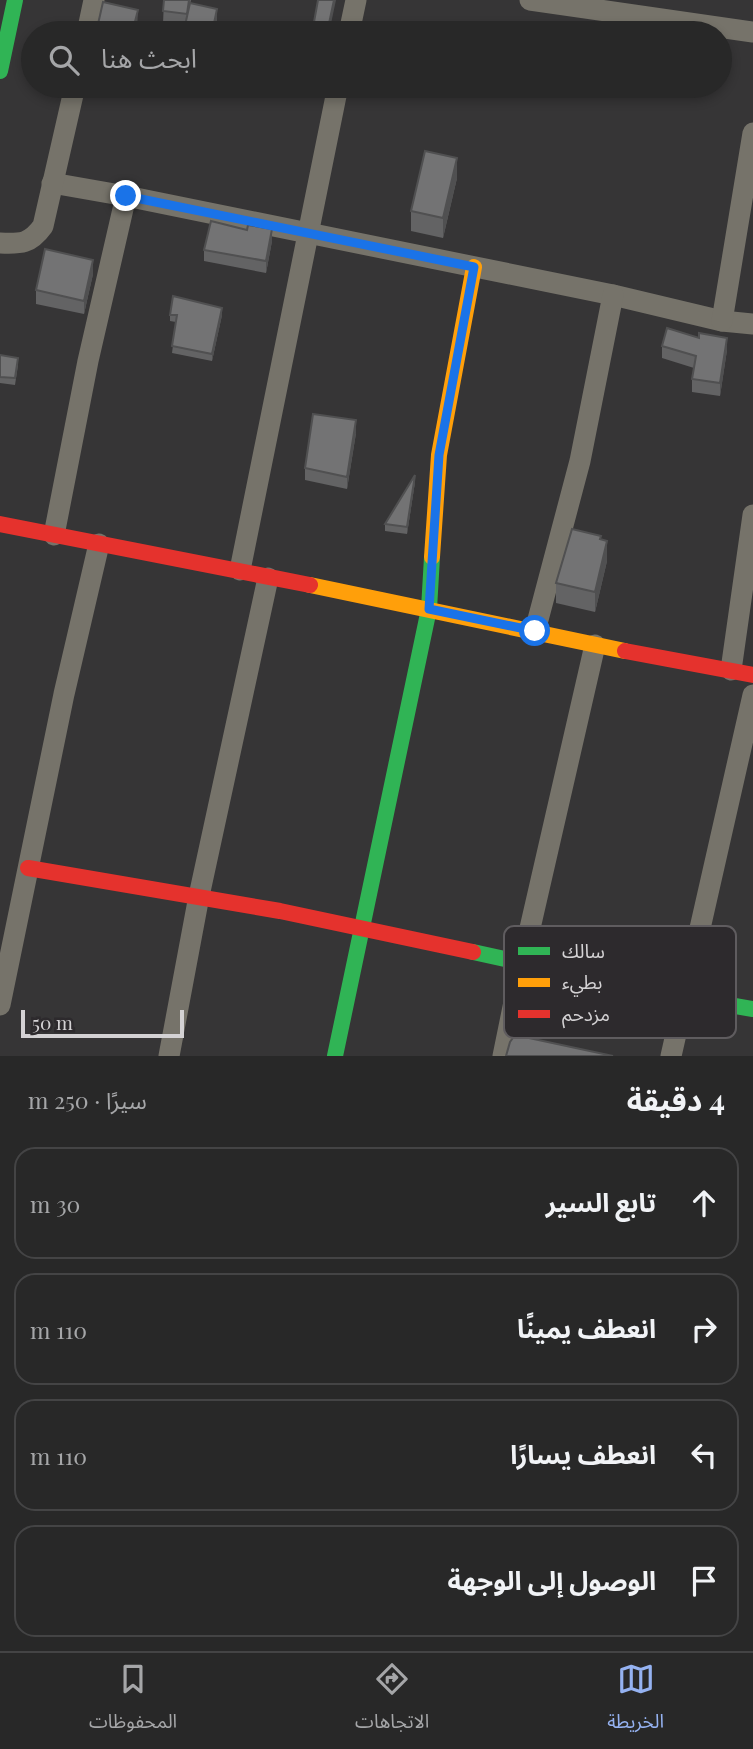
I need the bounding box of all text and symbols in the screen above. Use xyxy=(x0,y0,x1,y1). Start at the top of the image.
search box xyxy=(21,21,732,98)
text: ابحث هنا xyxy=(101,40,197,75)
icon: search xyxy=(45,41,83,79)
route end xyxy=(110,180,141,211)
route start xyxy=(519,615,550,646)
legend xyxy=(504,926,736,1038)
text: سالك xyxy=(562,937,605,963)
text: بطيء xyxy=(562,968,602,997)
text: مزدحم xyxy=(562,1000,610,1029)
scale bar xyxy=(21,1007,184,1039)
text: 50 m xyxy=(32,1009,73,1035)
text: 4 دقيقة xyxy=(627,1079,725,1119)
text: سيرًا · 250 m xyxy=(28,1084,147,1115)
text: تابع السير xyxy=(546,1184,656,1219)
icon: ahead xyxy=(685,1184,723,1222)
text: 30 m xyxy=(30,1188,80,1219)
text: انعطف يمينًا xyxy=(517,1310,656,1345)
icon: right xyxy=(685,1310,723,1348)
text: 110 m xyxy=(30,1314,87,1345)
text: انعطف يسارًا xyxy=(510,1436,656,1471)
icon: left xyxy=(685,1436,723,1474)
text: 110 m xyxy=(30,1440,87,1471)
text: الوصول إلى الوجهة xyxy=(448,1562,656,1597)
icon: arrive xyxy=(685,1562,723,1600)
tab: المحفوظات xyxy=(89,1660,177,1742)
tab: الاتجاهات xyxy=(355,1660,429,1742)
tab: الخريطة xyxy=(607,1660,664,1742)

